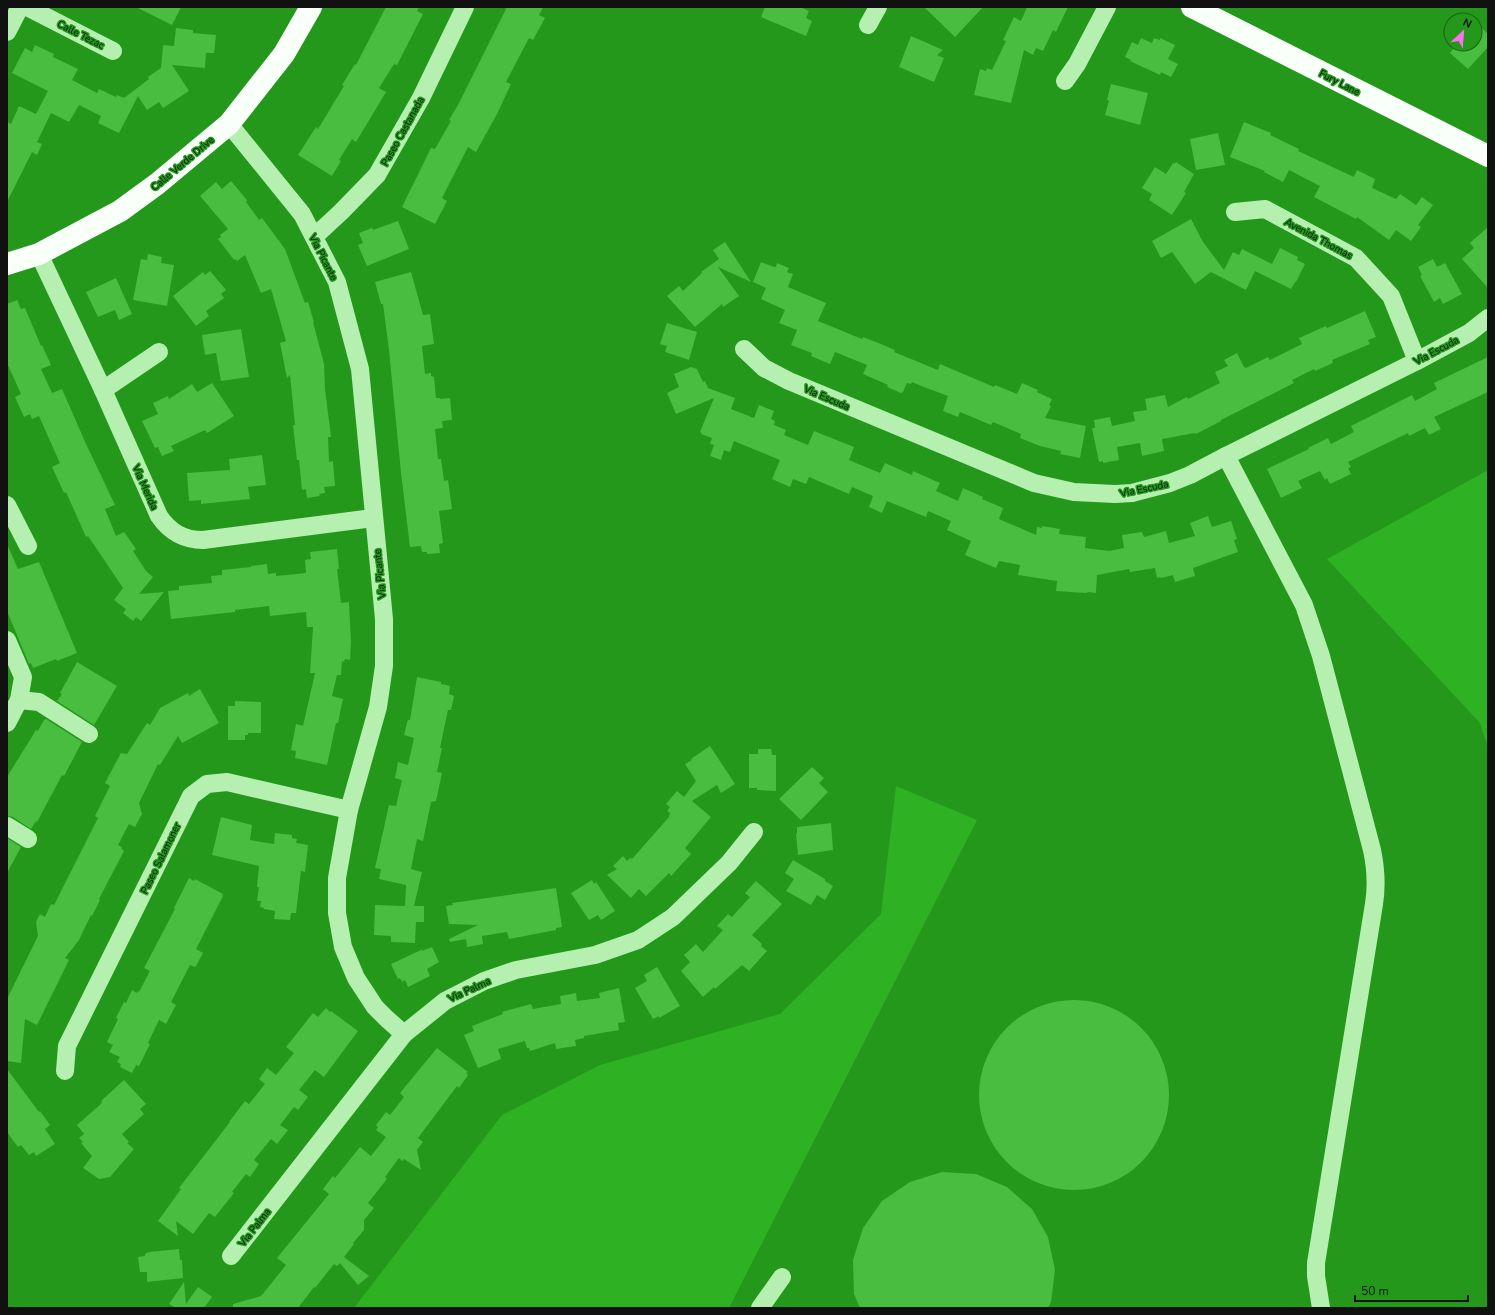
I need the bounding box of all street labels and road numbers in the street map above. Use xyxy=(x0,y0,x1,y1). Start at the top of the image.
street label: Calle Tezac xyxy=(55,17,107,53)
street label: Fury Lane xyxy=(1317,67,1362,99)
street label: Paseo Castanada xyxy=(378,94,428,169)
street label: Calle Verde Drive xyxy=(148,133,217,194)
street label: Avenida Thomas xyxy=(1282,215,1355,263)
street label: Via Picante xyxy=(305,231,341,283)
street label: Via Escuda xyxy=(1411,333,1461,369)
street label: Via Escuda xyxy=(800,382,852,414)
street label: Via Merida xyxy=(129,462,161,512)
street label: Via Escuda xyxy=(1118,477,1170,501)
street label: Via Picante xyxy=(370,548,390,601)
street label: Paseo Salamoner xyxy=(137,820,184,897)
street label: Via Palma xyxy=(445,974,493,1006)
street label: Via Palma xyxy=(235,1205,274,1251)

